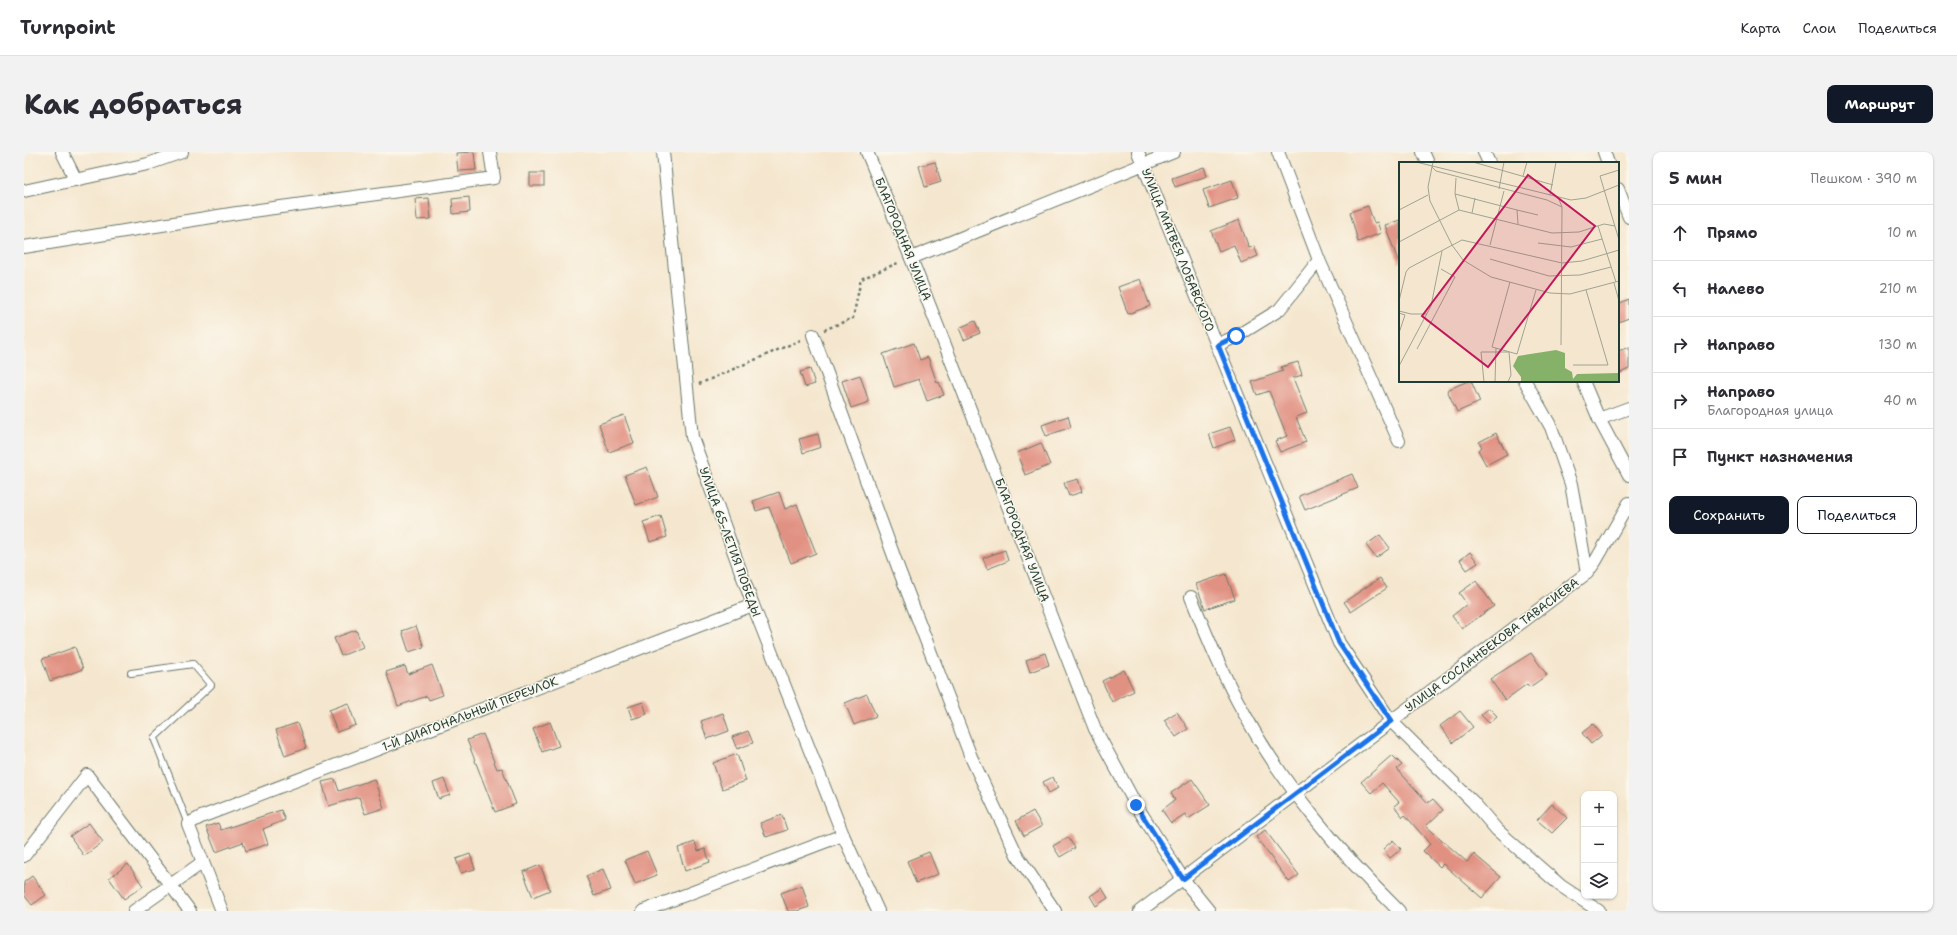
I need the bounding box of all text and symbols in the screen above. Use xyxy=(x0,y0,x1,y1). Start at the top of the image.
text: Turnpoint xyxy=(20,15,116,40)
text: Карта xyxy=(1740,19,1781,37)
text: Слои xyxy=(1803,19,1836,37)
text: Поделиться xyxy=(1858,19,1937,37)
text: Как добраться xyxy=(24,85,243,123)
button: Маршрут xyxy=(1827,85,1933,123)
inset map xyxy=(1399,162,1619,382)
street label: УЛИЦА МАТВЕЯ ЛОБАВСКОГО xyxy=(1138,166,1218,334)
text: 5 мин xyxy=(1669,167,1722,189)
text: Пешком · 390 m xyxy=(1811,170,1917,187)
street label: БЛАГОРОДНАЯ УЛИЦА xyxy=(871,175,935,303)
icon: ahead xyxy=(1669,222,1691,244)
text: Прямо xyxy=(1707,223,1757,243)
text: 10 m xyxy=(1887,224,1917,241)
icon: left xyxy=(1669,278,1691,300)
text: Налево xyxy=(1707,279,1765,299)
text: 210 m xyxy=(1879,280,1917,297)
route start xyxy=(1227,327,1245,345)
icon: right xyxy=(1669,334,1691,356)
text: Направо xyxy=(1707,335,1775,355)
text: 130 m xyxy=(1879,336,1917,353)
text: Направо xyxy=(1707,382,1775,402)
icon: right xyxy=(1669,390,1691,412)
text: 40 m xyxy=(1883,392,1917,409)
text: Благородная улица xyxy=(1707,402,1833,419)
icon: arrive xyxy=(1669,446,1691,468)
text: Пункт назначения xyxy=(1707,447,1853,467)
street label: УЛИЦА 65-ЛЕТИЯ ПОБЕДЫ xyxy=(695,465,765,619)
street label: БЛАГОРОДНАЯ УЛИЦА xyxy=(991,476,1053,605)
button: Сохранить xyxy=(1669,496,1789,534)
button: Поделиться xyxy=(1797,496,1917,534)
street label: УЛИЦА СОСЛАНБЕКОВА ТАВАСИЕВА xyxy=(1402,574,1582,716)
street label: 1-Й ДИАГОНАЛЬНЫЙ ПЕРЕУЛОК xyxy=(380,673,560,755)
map controls xyxy=(1581,791,1617,899)
button: + xyxy=(1581,791,1617,827)
route end xyxy=(1127,796,1145,814)
button: − xyxy=(1581,827,1617,863)
button: layers xyxy=(1581,863,1617,899)

